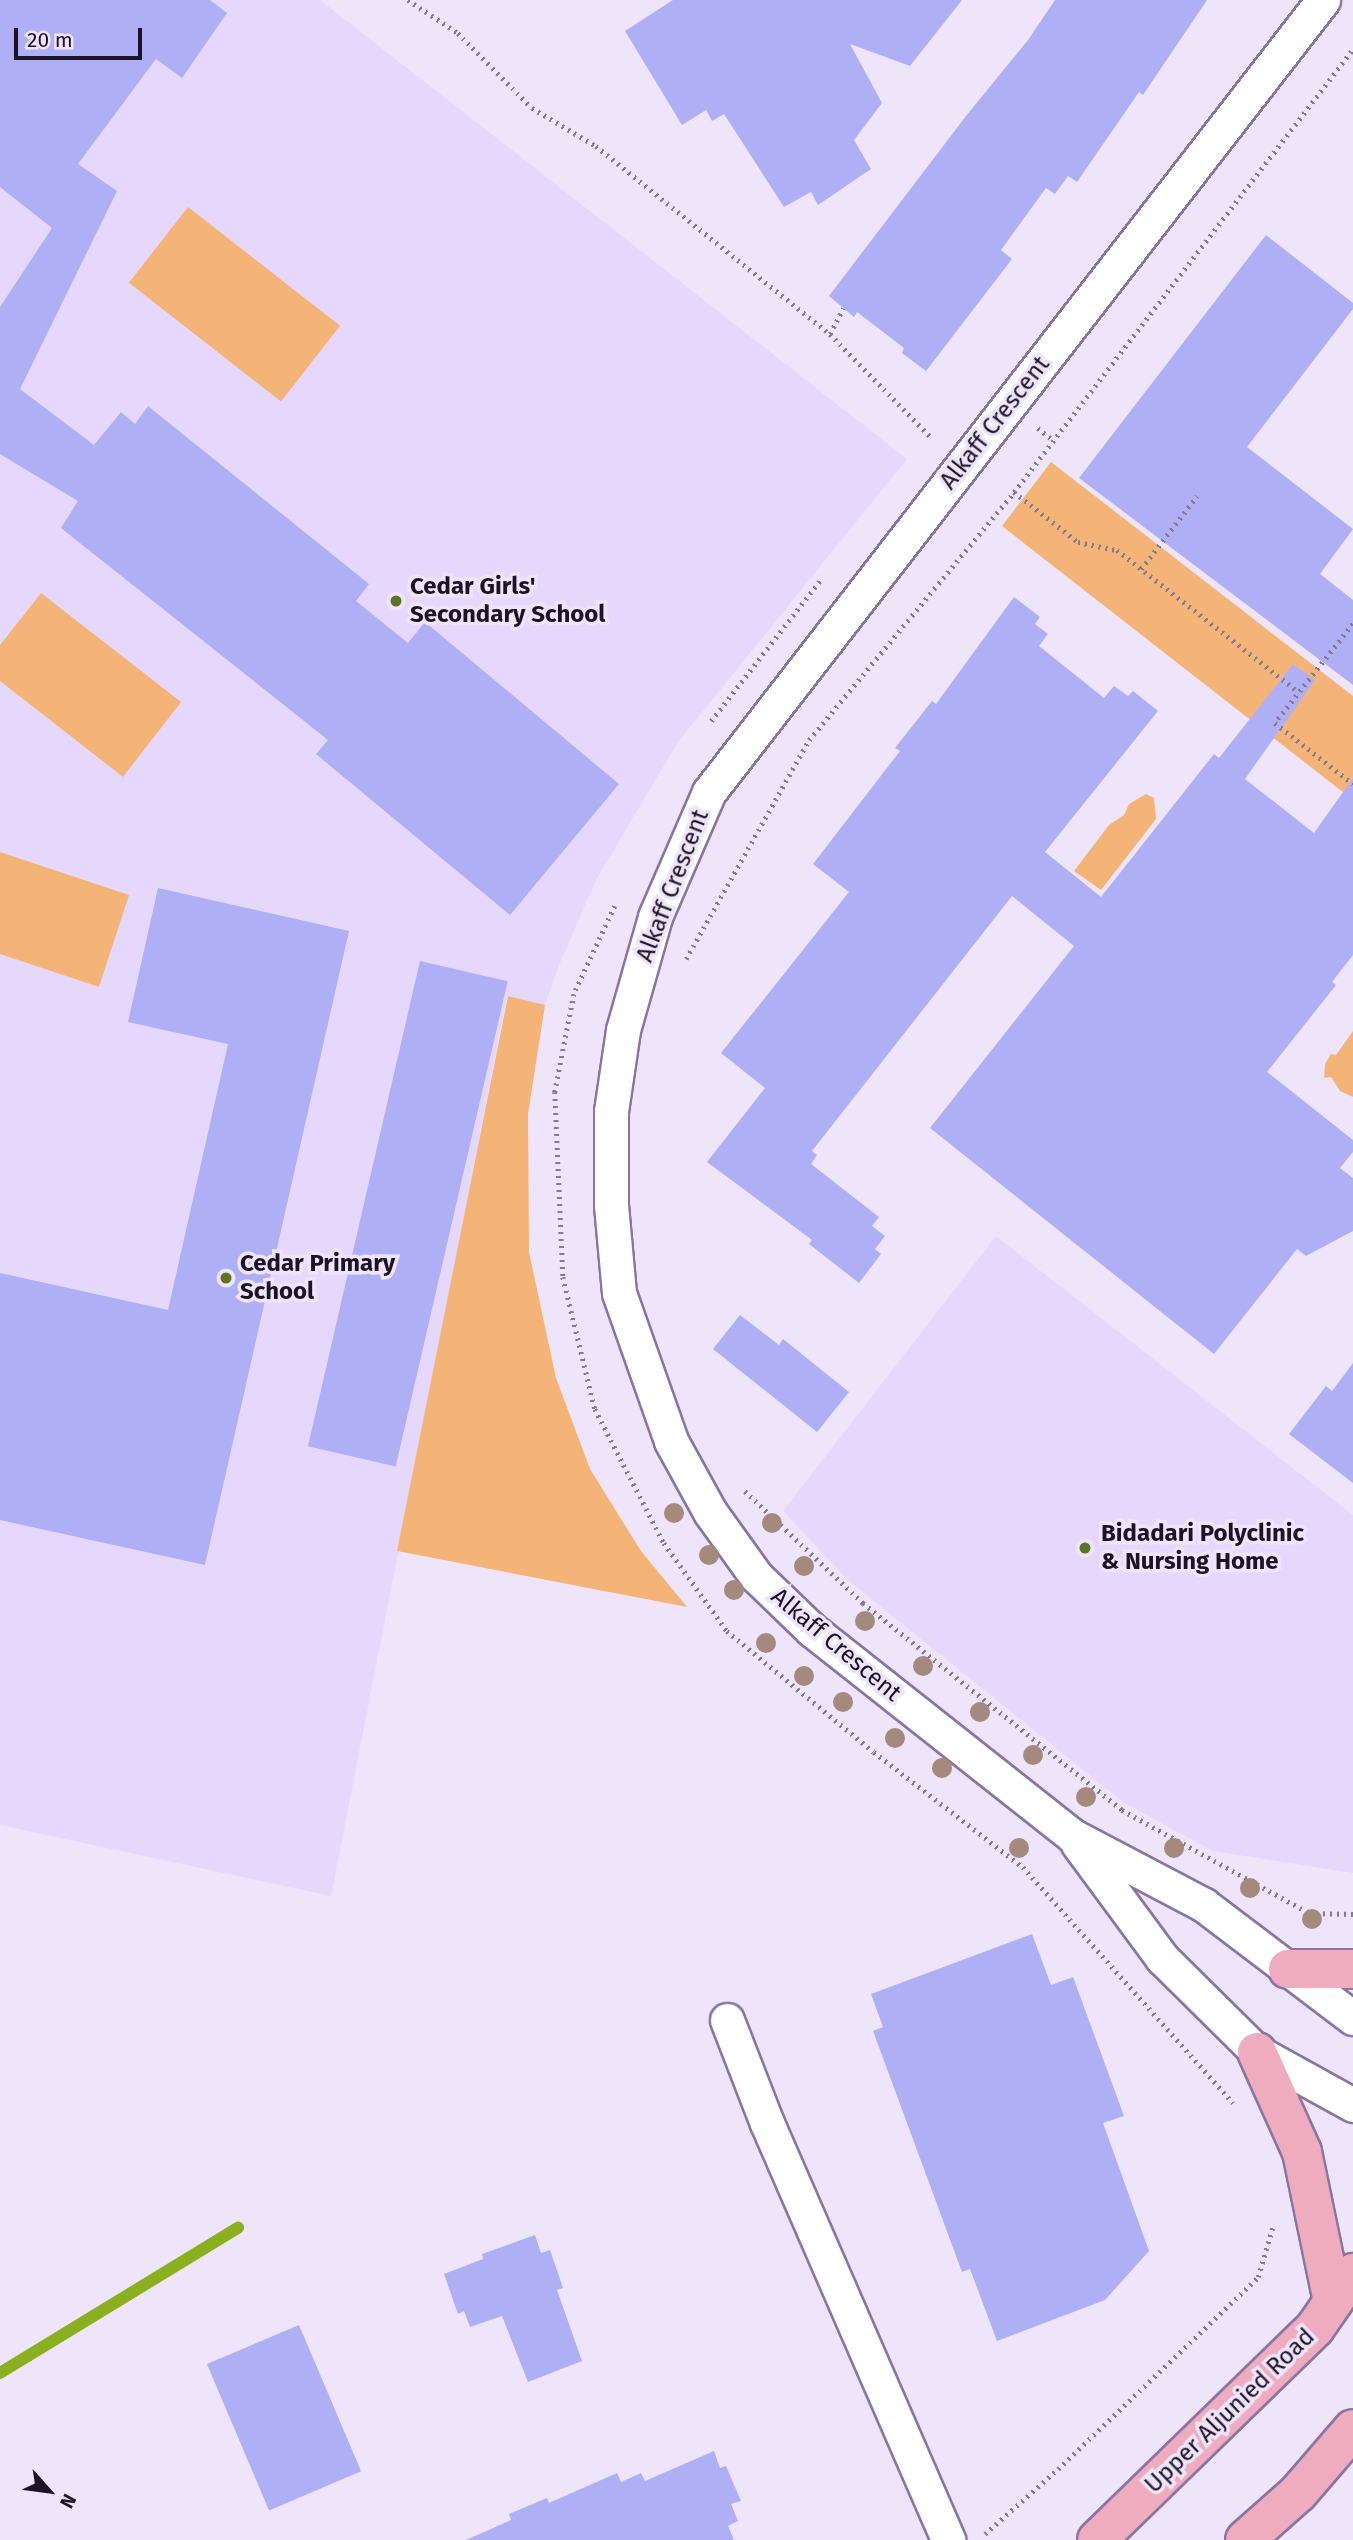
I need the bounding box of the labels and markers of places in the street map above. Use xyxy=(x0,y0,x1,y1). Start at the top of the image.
place label: Cedar Girls' Secondary School xyxy=(410,573,605,629)
marker: Cedar Girls' Secondary School xyxy=(388,593,404,609)
place label: Cedar Primary School xyxy=(240,1250,395,1306)
marker: Cedar Primary School xyxy=(218,1270,234,1286)
place label: Bidadari Polyclinic & Nursing Home xyxy=(1101,1520,1304,1576)
marker: Bidadari Polyclinic & Nursing Home xyxy=(1075,1538,1095,1558)

